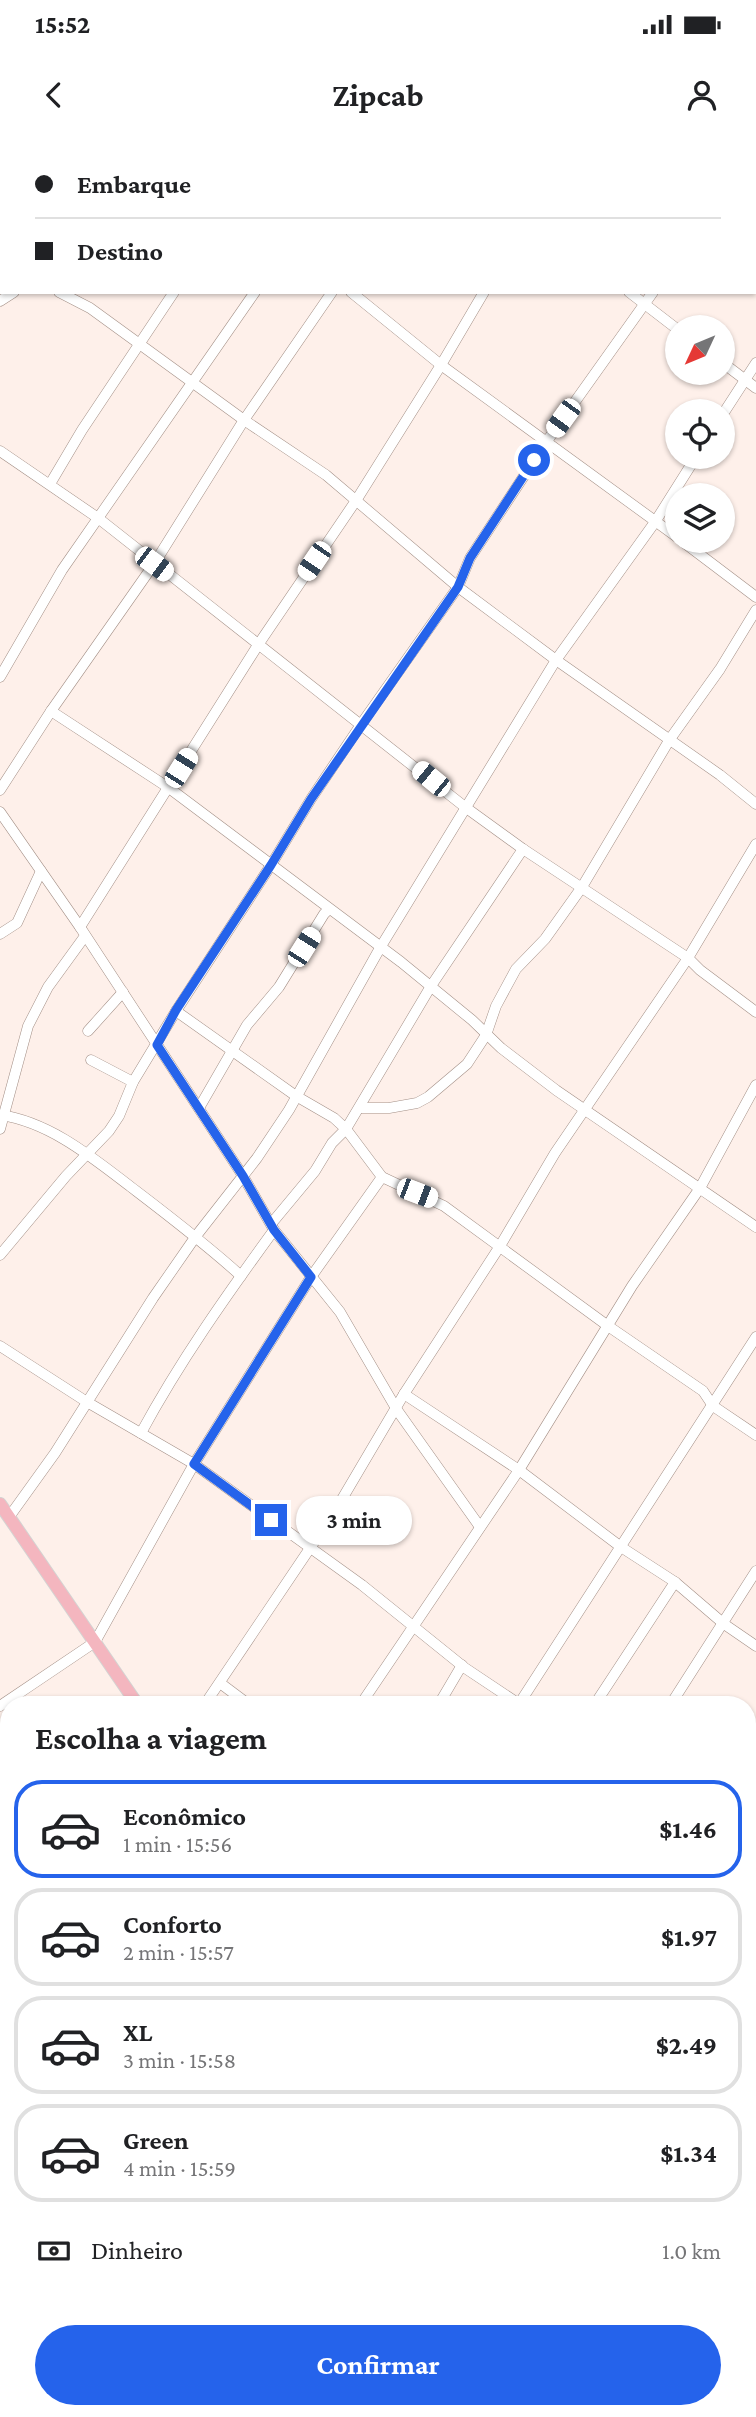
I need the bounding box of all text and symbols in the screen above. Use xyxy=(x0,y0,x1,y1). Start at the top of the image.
text: 15:52 xyxy=(35,10,90,39)
icon: back xyxy=(35,76,73,114)
icon: person xyxy=(683,76,721,114)
text: Zipcab xyxy=(332,77,424,113)
text: Embarque xyxy=(77,170,191,199)
text: Destino xyxy=(77,237,163,266)
north arrow xyxy=(665,315,735,385)
map controls xyxy=(665,315,735,553)
car xyxy=(543,395,584,441)
button: locate xyxy=(665,399,735,469)
route start xyxy=(518,444,550,476)
button: layers xyxy=(665,483,735,553)
car xyxy=(294,538,335,584)
car xyxy=(131,543,178,585)
car xyxy=(161,745,202,791)
car xyxy=(409,758,454,800)
car xyxy=(284,924,325,970)
car xyxy=(394,1176,441,1210)
callout: 3 min xyxy=(296,1496,411,1544)
route end xyxy=(255,1504,287,1536)
text: 3 min xyxy=(326,1507,382,1533)
text: Escolha a viagem xyxy=(35,1720,267,1756)
icon: car xyxy=(39,1798,102,1861)
text: Econômico xyxy=(123,1802,246,1831)
text: $1.46 xyxy=(659,1815,717,1844)
text: 1 min · 15:56 xyxy=(123,1831,232,1857)
icon: car xyxy=(39,1906,102,1969)
text: Conforto xyxy=(123,1910,222,1939)
text: $1.97 xyxy=(661,1923,717,1952)
text: 2 min · 15:57 xyxy=(123,1939,234,1965)
icon: car xyxy=(39,2014,102,2077)
text: XL xyxy=(123,2018,152,2047)
text: $2.49 xyxy=(656,2031,717,2060)
text: 3 min · 15:58 xyxy=(123,2047,236,2073)
icon: car xyxy=(39,2122,102,2185)
text: Green xyxy=(123,2126,189,2155)
text: $1.34 xyxy=(660,2139,717,2168)
text: 4 min · 15:59 xyxy=(123,2155,236,2181)
icon: cash xyxy=(35,2232,73,2270)
text: Dinheiro xyxy=(91,2236,183,2265)
text: 1.0 km xyxy=(662,2238,721,2264)
button: Confirmar xyxy=(35,2325,721,2405)

